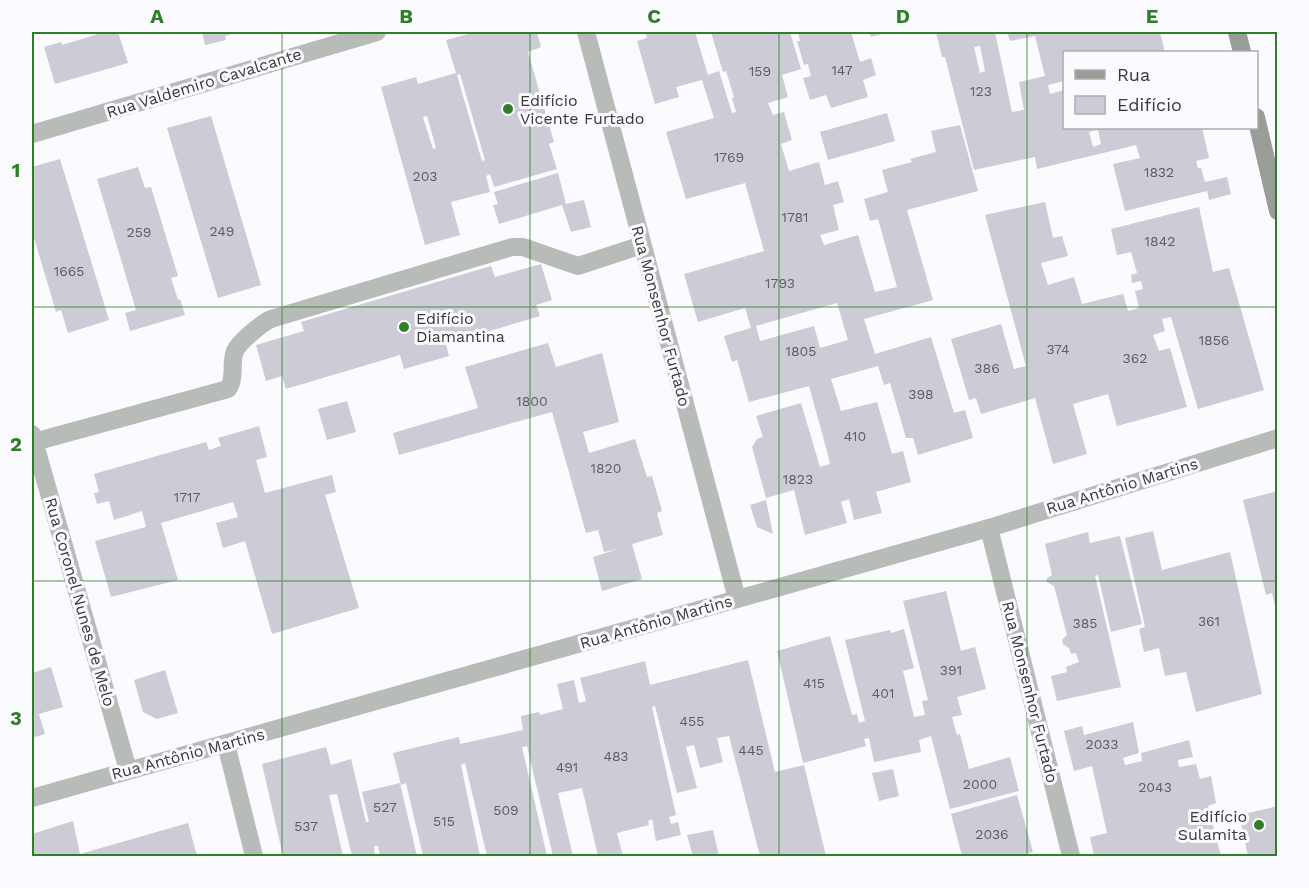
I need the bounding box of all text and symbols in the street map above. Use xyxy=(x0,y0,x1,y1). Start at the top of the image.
text: A xyxy=(150,4,164,28)
text: B xyxy=(399,4,413,28)
text: C xyxy=(647,4,661,28)
text: D xyxy=(896,4,910,28)
text: E xyxy=(1146,4,1158,28)
street label: Rua Valdemiro Cavalcante xyxy=(104,44,304,122)
legend xyxy=(1063,51,1258,129)
house number: 147 xyxy=(831,62,853,78)
house number: 159 xyxy=(749,63,771,79)
text: Rua xyxy=(1117,64,1150,85)
house number: 123 xyxy=(970,83,992,99)
place label: Edifício Vicente Furtado xyxy=(520,91,644,128)
text: Edifício xyxy=(1117,94,1182,115)
marker: Edifício Vicente Furtado xyxy=(501,102,515,116)
house number: 1769 xyxy=(714,149,744,165)
text: 1 xyxy=(12,158,20,182)
house number: 1832 xyxy=(1144,164,1174,180)
house number: 203 xyxy=(413,168,437,184)
house number: 1781 xyxy=(781,209,809,225)
house number: 249 xyxy=(210,223,234,239)
street label: Rua Monsenhor Furtado xyxy=(628,223,694,409)
house number: 259 xyxy=(127,224,151,240)
house number: 1842 xyxy=(1145,233,1175,249)
house number: 1665 xyxy=(54,263,84,279)
house number: 1793 xyxy=(765,275,795,291)
place label: Edifício Diamantina xyxy=(416,309,505,346)
marker: Edifício Diamantina xyxy=(397,320,411,334)
house number: 1856 xyxy=(1199,332,1229,348)
house number: 374 xyxy=(1046,341,1070,357)
house number: 1805 xyxy=(786,343,816,359)
house number: 362 xyxy=(1123,350,1147,366)
house number: 386 xyxy=(974,360,1000,376)
house number: 398 xyxy=(908,386,934,402)
house number: 1800 xyxy=(516,393,548,409)
house number: 410 xyxy=(844,428,866,444)
text: 2 xyxy=(10,432,22,456)
street label: Rua Antônio Martins xyxy=(1044,454,1200,518)
house number: 1820 xyxy=(591,460,621,476)
house number: 1823 xyxy=(783,471,813,487)
house number: 1717 xyxy=(174,489,200,505)
street label: Rua Coronel Nunes de Melo xyxy=(41,495,119,709)
street label: Rua Antônio Martins xyxy=(578,591,734,653)
street label: Rua Monsenhor Furtado xyxy=(998,599,1062,785)
house number: 361 xyxy=(1198,613,1220,629)
house number: 385 xyxy=(1073,615,1097,631)
house number: 391 xyxy=(940,662,962,678)
house number: 415 xyxy=(803,675,825,691)
house number: 401 xyxy=(872,685,894,701)
text: 3 xyxy=(10,706,22,730)
house number: 455 xyxy=(680,713,704,729)
street label: Rua Antônio Martins xyxy=(109,724,267,784)
house number: 2033 xyxy=(1086,736,1118,752)
house number: 445 xyxy=(738,742,764,758)
house number: 483 xyxy=(603,748,629,764)
house number: 491 xyxy=(556,759,578,775)
house number: 2000 xyxy=(963,776,997,792)
house number: 2043 xyxy=(1138,779,1172,795)
house number: 527 xyxy=(373,799,397,815)
house number: 509 xyxy=(493,802,519,818)
place label: Edifício Sulamita xyxy=(1178,807,1247,844)
house number: 515 xyxy=(433,813,455,829)
house number: 537 xyxy=(294,818,318,834)
marker: Edifício Sulamita xyxy=(1252,818,1266,832)
house number: 2036 xyxy=(975,826,1009,842)

